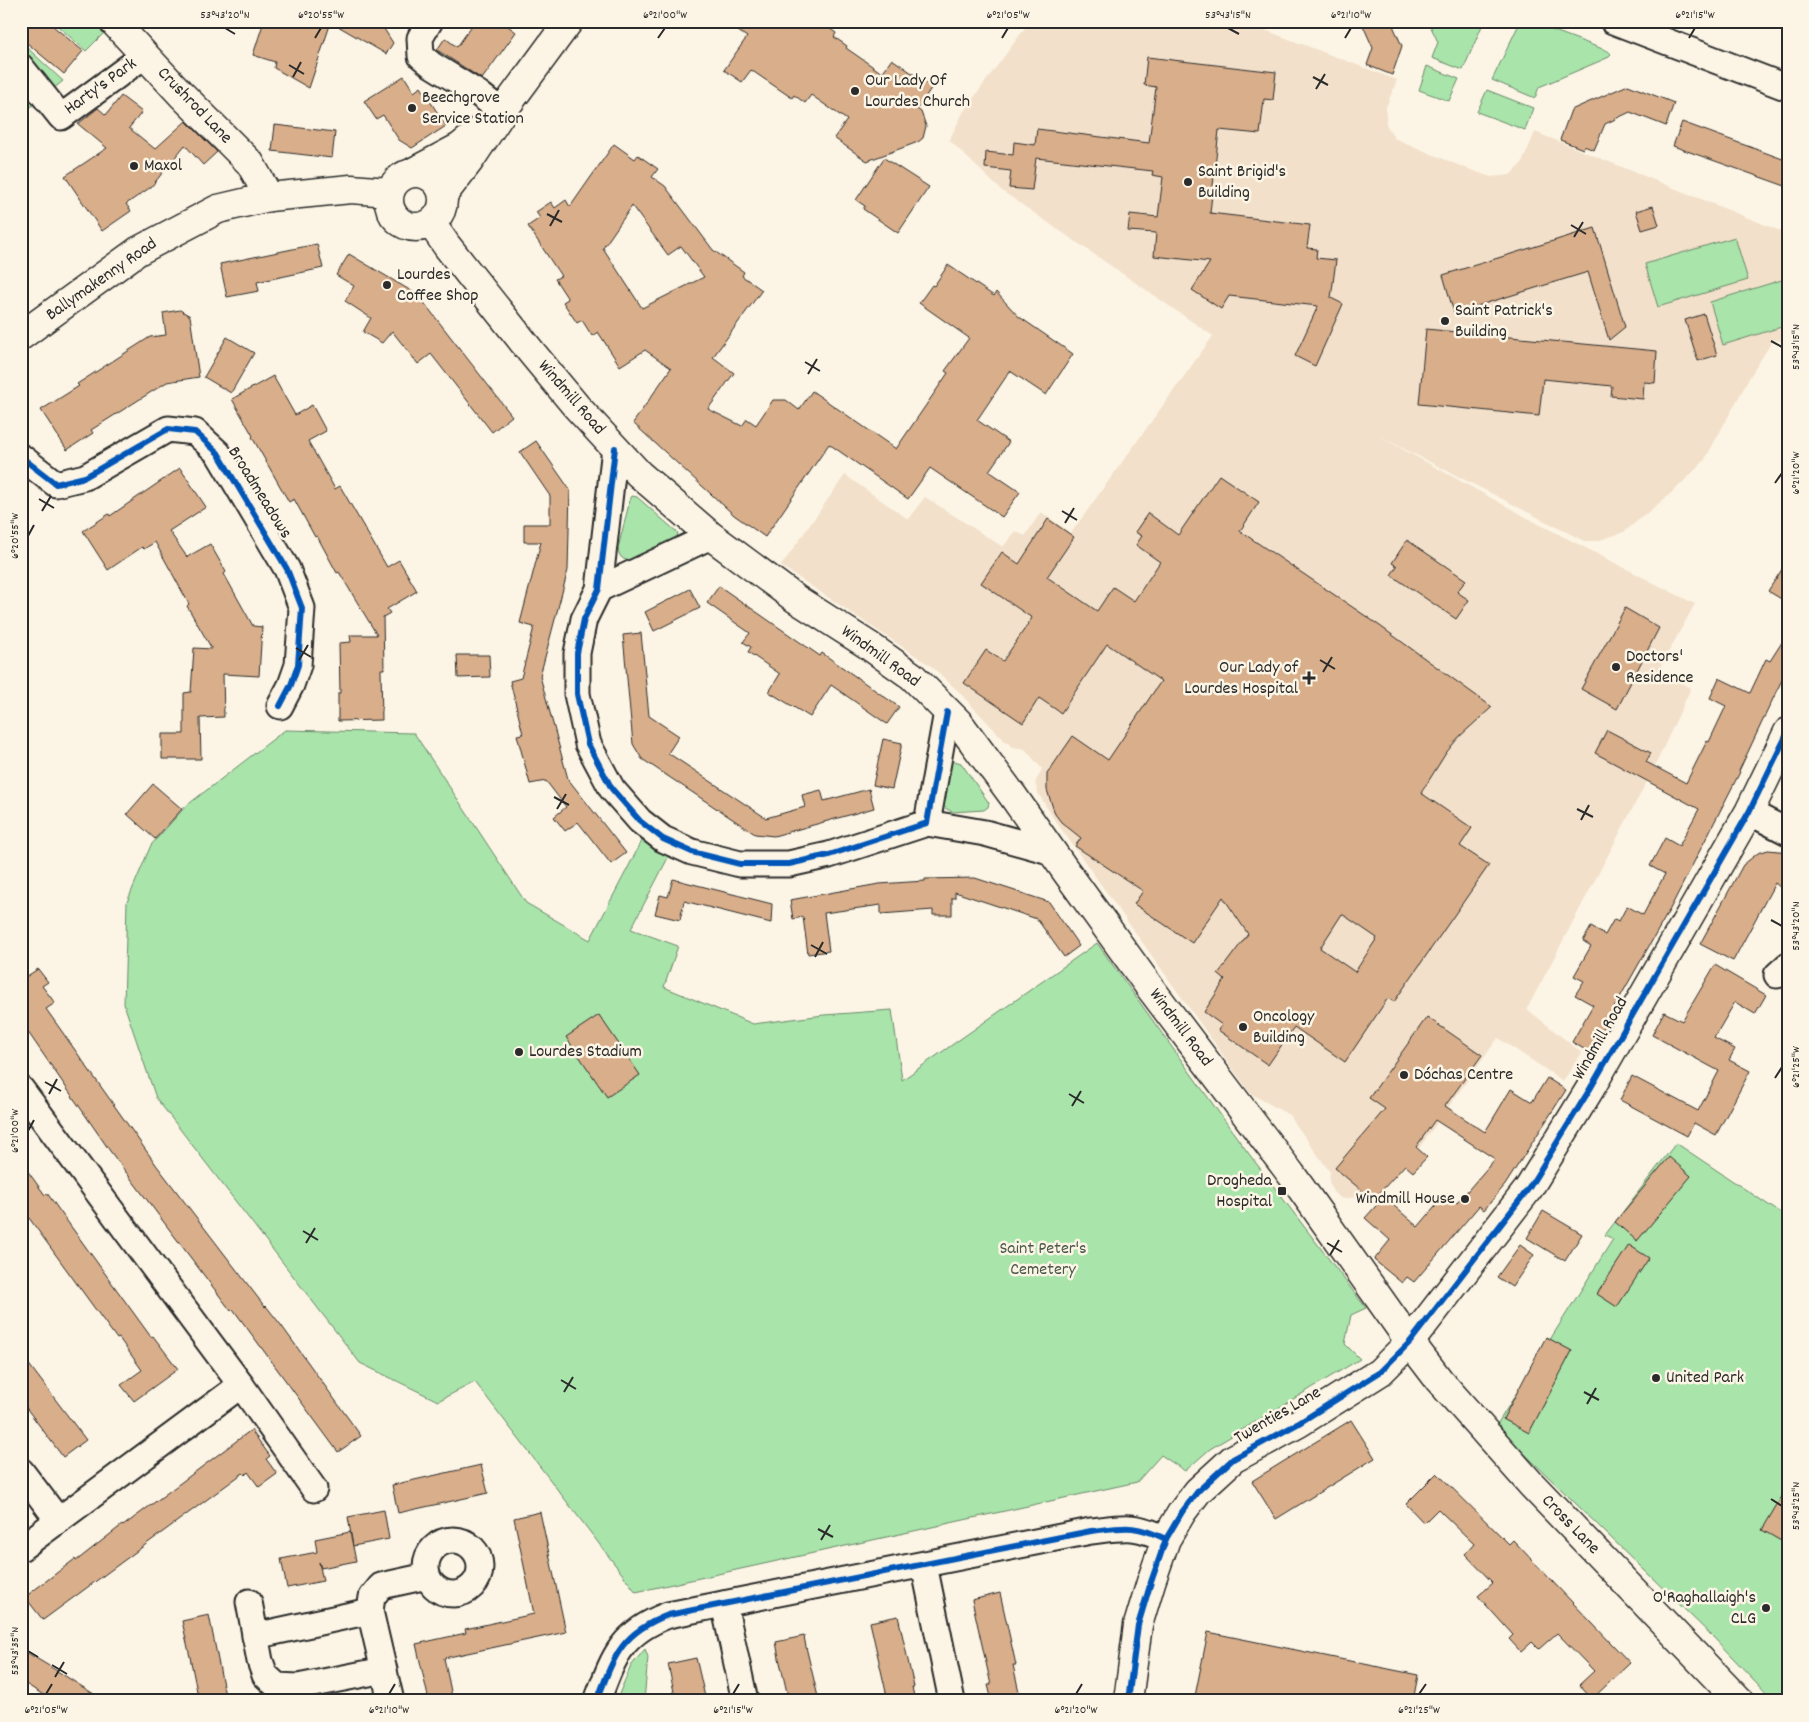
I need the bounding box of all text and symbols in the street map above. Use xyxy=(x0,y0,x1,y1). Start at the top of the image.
text: 53°43'20"N xyxy=(200,7,250,24)
text: 6°20'55"W xyxy=(298,7,344,24)
text: 6°21'00"W xyxy=(643,7,687,24)
text: 6°21'05"W xyxy=(986,7,1030,24)
text: 53°43'15"N xyxy=(1205,7,1251,24)
text: 6°21'10"W xyxy=(1331,7,1371,24)
text: 6°21'15"W xyxy=(1675,7,1715,24)
street label: Harty's Park xyxy=(60,52,142,122)
street label: Crushrod Lane xyxy=(151,62,237,150)
place label: Our Lady Of Lourdes Church xyxy=(865,69,970,115)
marker: Our Lady Of Lourdes Church xyxy=(849,85,861,97)
place label: Beechgrove Service Station xyxy=(422,86,524,132)
marker: Beechgrove Service Station xyxy=(406,102,418,114)
place label: Maxol xyxy=(144,154,183,179)
marker: Maxol xyxy=(128,160,140,172)
place label: Saint Brigid's Building xyxy=(1198,160,1286,206)
marker: Saint Brigid's Building xyxy=(1182,176,1194,188)
street label: Ballymakenny Road xyxy=(41,232,163,328)
place label: Lourdes Coffee Shop xyxy=(397,263,479,309)
marker: Lourdes Coffee Shop xyxy=(381,279,393,291)
place label: Saint Patrick's Building xyxy=(1455,299,1553,345)
marker: Saint Patrick's Building xyxy=(1439,315,1451,327)
text: 53°43'15"N xyxy=(1788,324,1805,370)
street label: Windmill Road xyxy=(531,355,611,441)
street label: Broadmeadows xyxy=(221,442,297,544)
text: 6°21'20"W xyxy=(1788,451,1805,494)
text: 6°20'55"W xyxy=(7,513,24,559)
street label: Windmill Road xyxy=(835,620,925,694)
place label: Doctors' Residence xyxy=(1626,645,1693,691)
place label: Our Lady of Lourdes Hospital xyxy=(1184,656,1299,702)
marker: Doctors' Residence xyxy=(1610,661,1622,673)
marker: Our Lady of Lourdes Hospital xyxy=(1302,671,1316,685)
text: 53°43'20"N xyxy=(1788,901,1805,951)
street label: Windmill Road xyxy=(1142,984,1218,1072)
street label: Windmill Road xyxy=(1567,993,1635,1085)
place label: Oncology Building xyxy=(1253,1005,1315,1051)
marker: Oncology Building xyxy=(1237,1021,1249,1033)
place label: Lourdes Stadium xyxy=(529,1040,642,1065)
marker: Lourdes Stadium xyxy=(513,1046,525,1058)
text: 6°21'25"W xyxy=(1788,1046,1805,1088)
place label: Dóchas Centre xyxy=(1414,1063,1513,1088)
marker: Dóchas Centre xyxy=(1398,1069,1410,1081)
text: 6°21'00"W xyxy=(7,1109,24,1153)
place label: Drogheda Hospital xyxy=(1207,1169,1273,1215)
marker: Drogheda Hospital xyxy=(1276,1185,1288,1197)
place label: Windmill House xyxy=(1356,1187,1455,1212)
marker: Windmill House xyxy=(1459,1193,1471,1205)
park label: Saint Peter's Cemetery xyxy=(999,1237,1087,1283)
place label: United Park xyxy=(1666,1366,1744,1391)
marker: United Park xyxy=(1650,1372,1662,1384)
street label: Twenties Lane xyxy=(1230,1381,1326,1451)
text: 53°43'25"N xyxy=(1788,1482,1805,1530)
street label: Cross Lane xyxy=(1535,1489,1605,1561)
place label: O'Raghallaigh's CLG xyxy=(1653,1586,1756,1632)
marker: O'Raghallaigh's CLG xyxy=(1760,1602,1772,1614)
text: 53°43'35"N xyxy=(7,1627,24,1675)
text: 6°21'05"W xyxy=(24,1702,68,1719)
text: 6°21'10"W xyxy=(369,1702,409,1719)
text: 6°21'15"W xyxy=(713,1702,753,1719)
text: 6°21'20"W xyxy=(1055,1702,1098,1719)
text: 6°21'25"W xyxy=(1398,1702,1440,1719)

